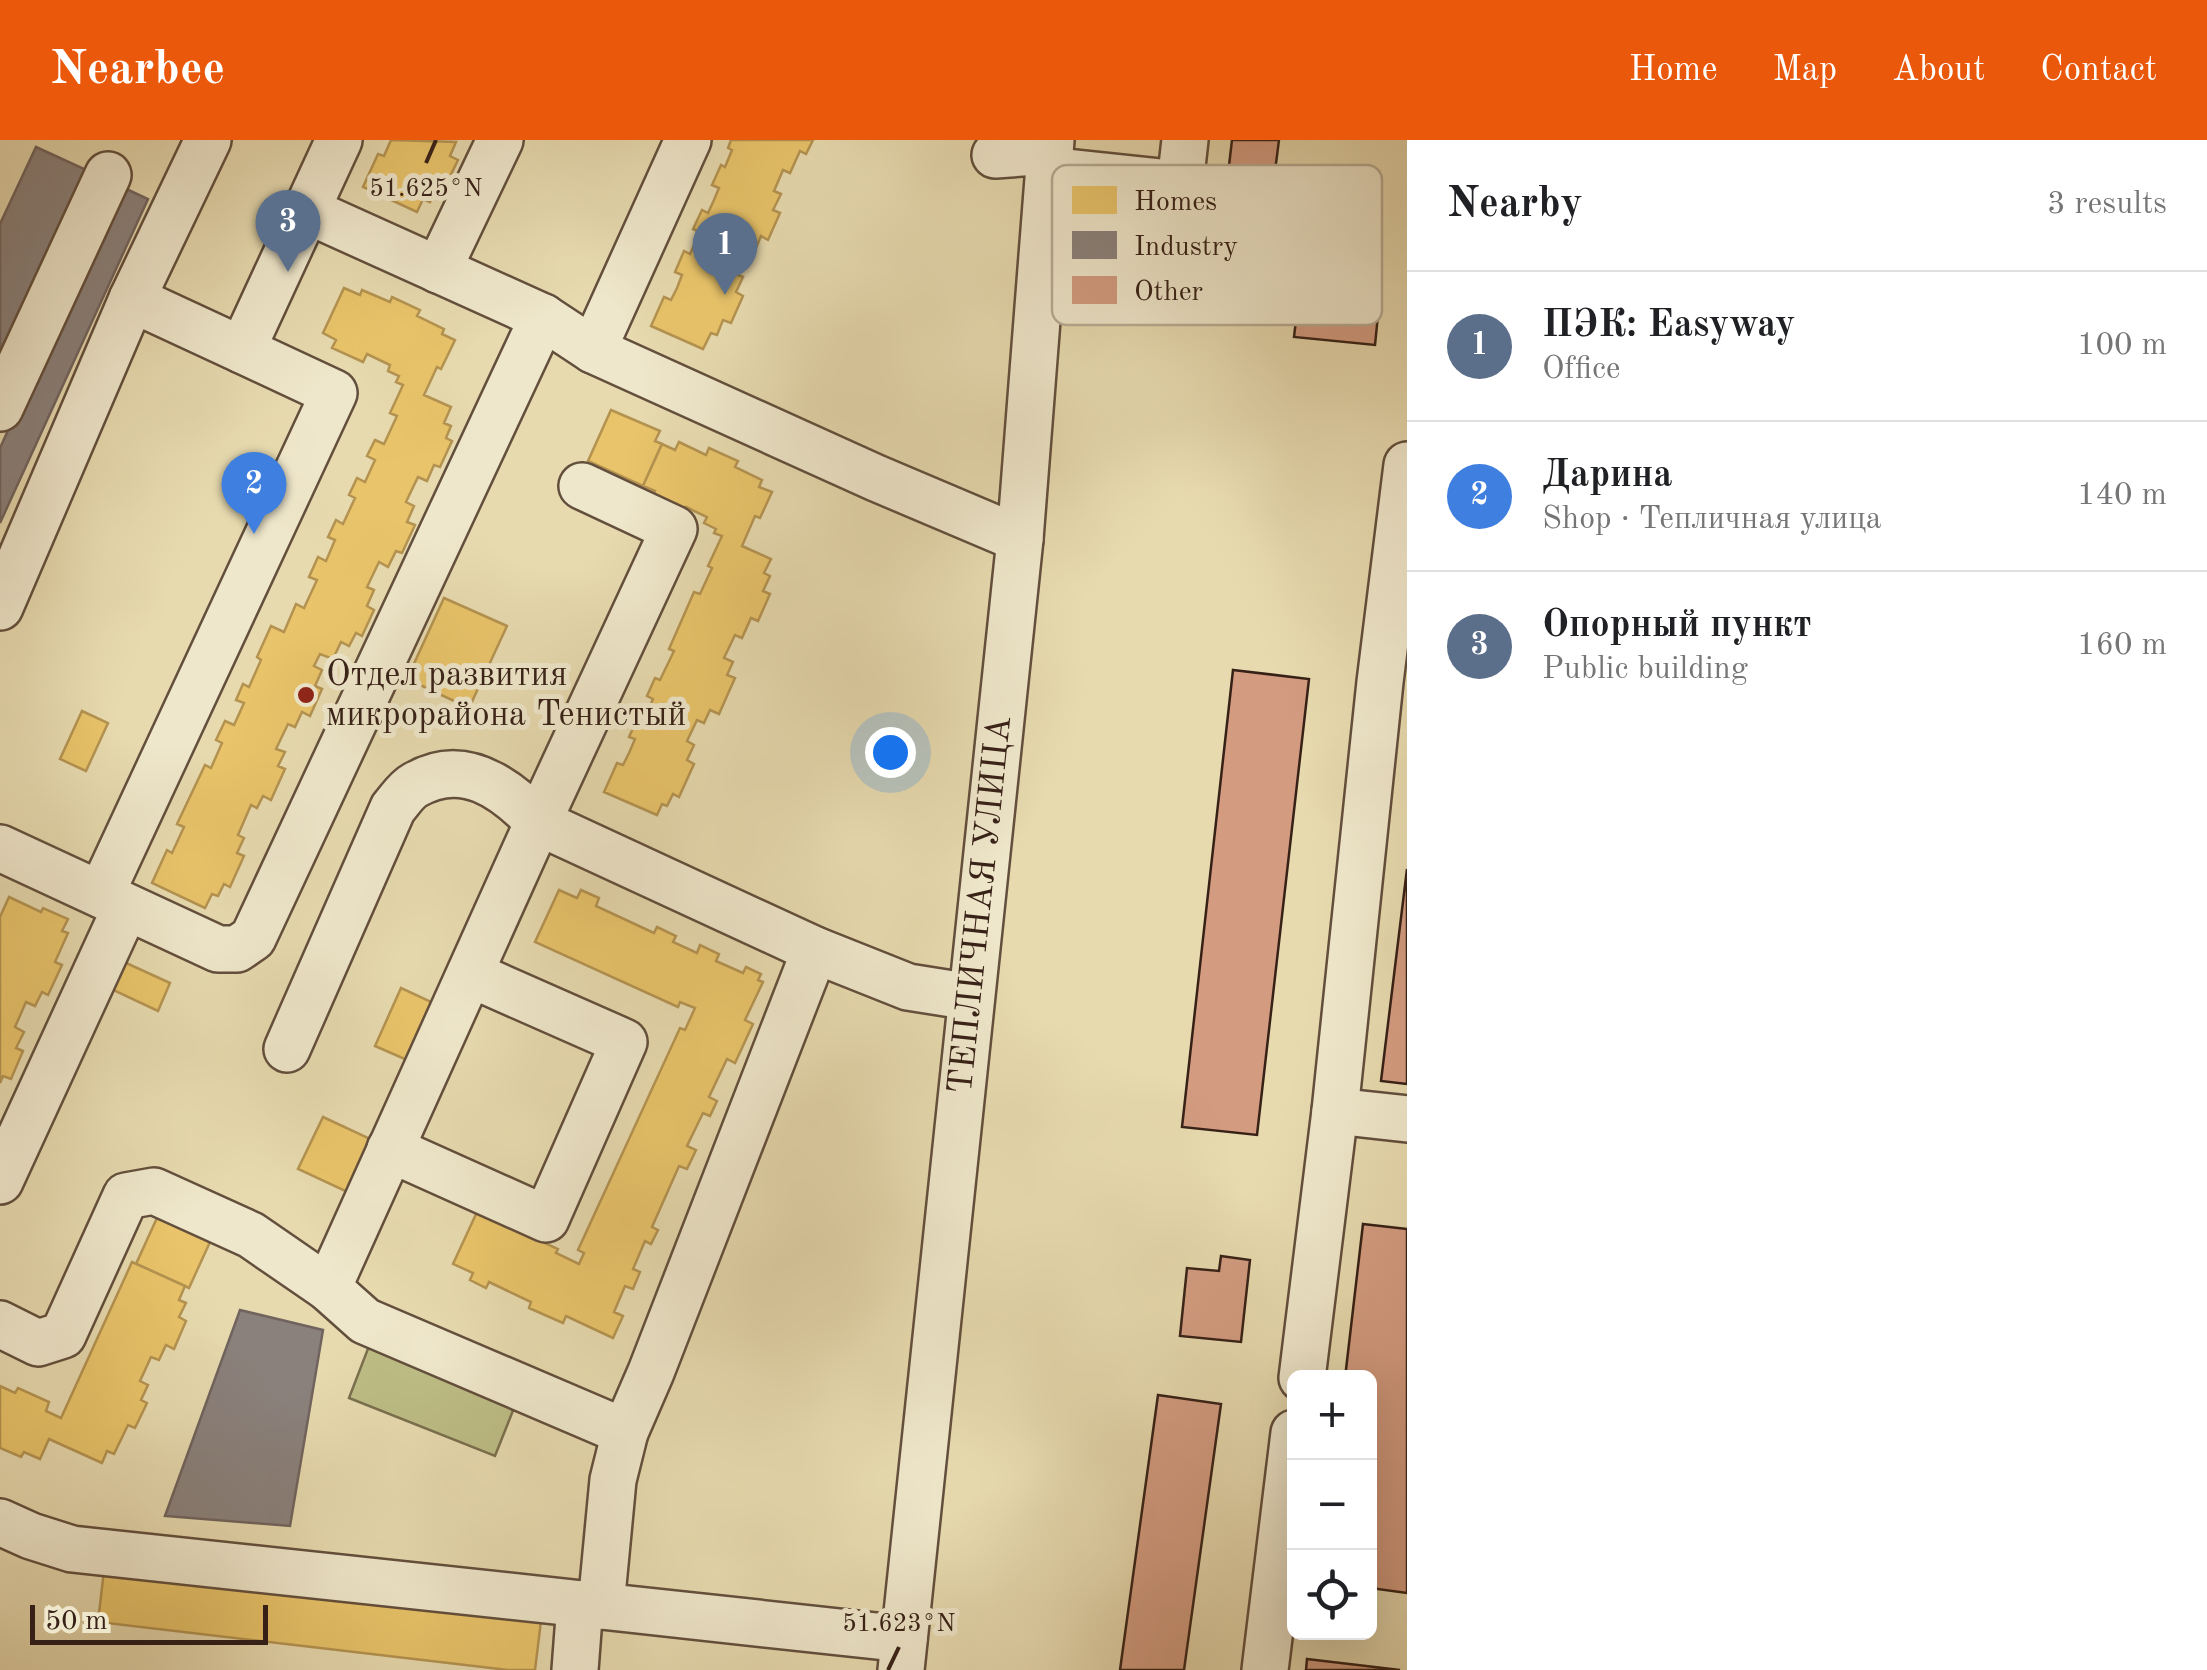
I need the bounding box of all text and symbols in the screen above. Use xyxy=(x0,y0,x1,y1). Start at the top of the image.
text: Nearbee xyxy=(50,46,225,94)
text: Home xyxy=(1629,53,1718,88)
text: Map xyxy=(1773,53,1837,88)
text: About xyxy=(1892,53,1985,88)
text: Contact xyxy=(2040,53,2157,88)
legend xyxy=(1052,165,1382,325)
text: 51.625°N xyxy=(369,177,483,202)
text: Nearby xyxy=(1447,184,1583,226)
pin: 3 xyxy=(256,189,320,272)
text: Homes xyxy=(1134,189,1217,217)
text: 3 results xyxy=(2047,189,2167,221)
pin: 1 xyxy=(692,212,758,295)
text: Industry xyxy=(1134,234,1238,262)
text: Other xyxy=(1134,279,1203,307)
text: ПЭК: Easyway xyxy=(1542,307,1795,345)
text: 1 xyxy=(1470,330,1489,362)
text: 100 m xyxy=(2077,330,2167,362)
text: Office xyxy=(1542,354,1621,386)
pin: 2 xyxy=(222,452,286,534)
text: Дарина xyxy=(1542,457,1673,495)
text: 2 xyxy=(1470,480,1489,512)
text: 140 m xyxy=(2077,480,2167,512)
text: Shop · Тепличная улица xyxy=(1542,504,1882,536)
text: Опорный пункт xyxy=(1542,607,1812,645)
text: 3 xyxy=(1470,630,1489,662)
text: 160 m xyxy=(2077,630,2167,662)
text: Public building xyxy=(1542,654,1748,686)
place label: Отдел развития микрорайона Тенистый xyxy=(326,658,686,733)
marker: Отдел развития микрорайона Тенистый xyxy=(295,684,317,706)
street label: ТЕПЛИЧНАЯ УЛИЦА xyxy=(944,714,1018,1096)
your location xyxy=(865,727,916,778)
map controls xyxy=(1287,1370,1377,1640)
button: + xyxy=(1287,1370,1377,1460)
button: − xyxy=(1287,1460,1377,1550)
button: locate xyxy=(1287,1550,1377,1640)
scale bar xyxy=(30,1600,268,1644)
text: 50 m xyxy=(45,1608,108,1636)
text: 51.623°N xyxy=(842,1612,956,1637)

